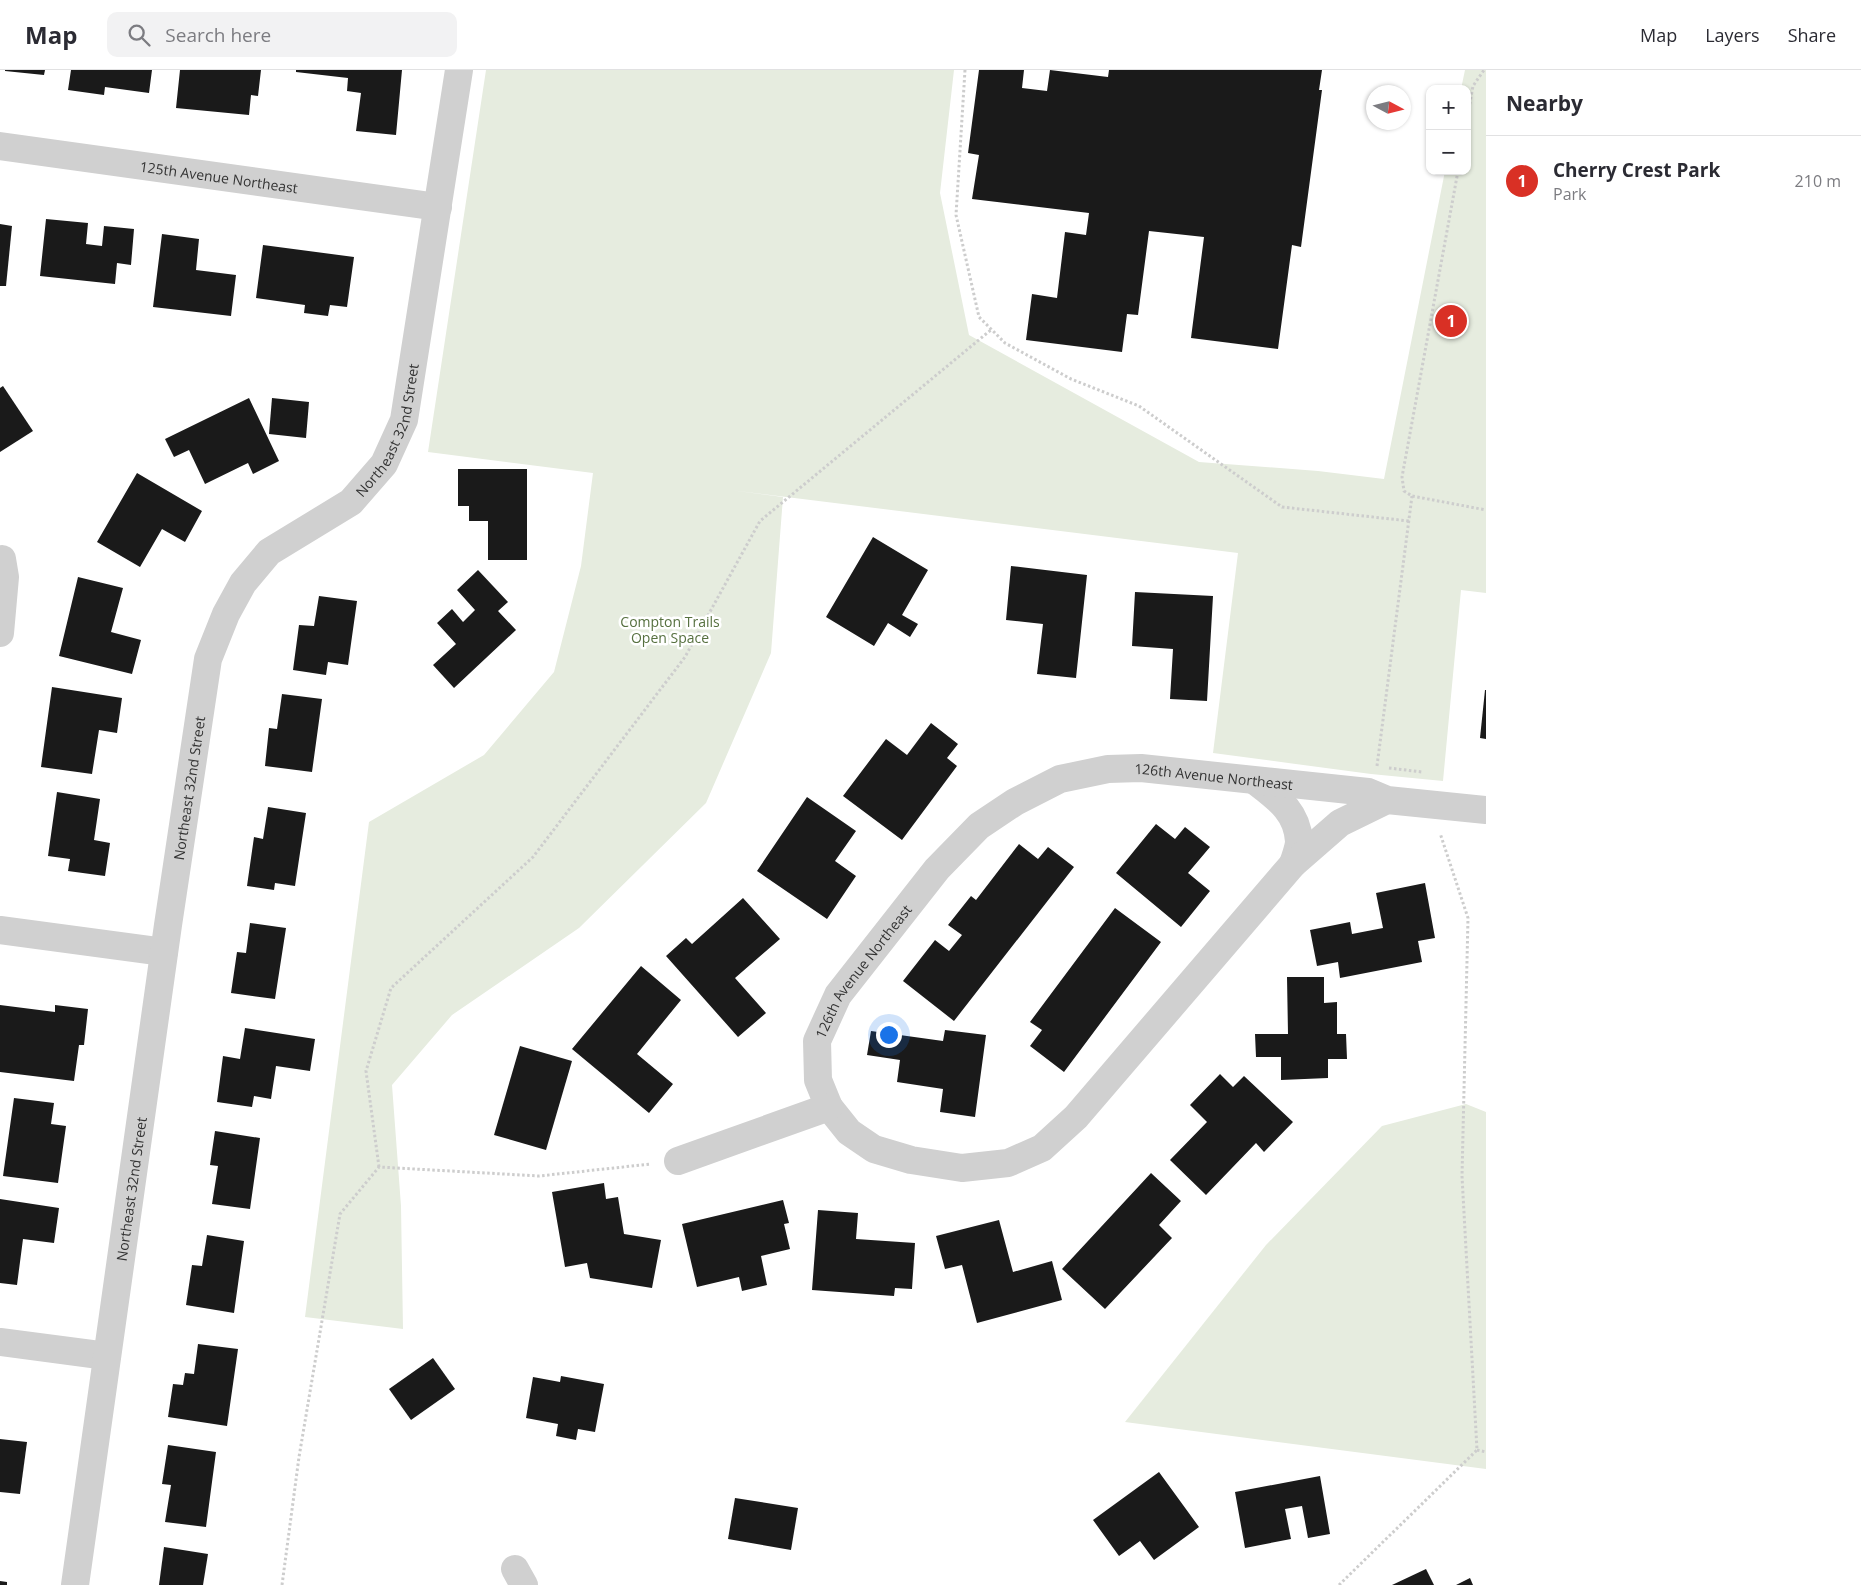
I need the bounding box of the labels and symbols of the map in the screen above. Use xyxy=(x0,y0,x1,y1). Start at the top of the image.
north arrow xyxy=(1366,85,1411,130)
street label: 125th Avenue Northeast xyxy=(139,156,299,197)
pin: 1 xyxy=(1435,302,1467,340)
street label: Northeast 32nd Street xyxy=(351,362,422,500)
park label: Compton Trails Open Space xyxy=(620,612,720,647)
street label: Northeast 32nd Street xyxy=(168,715,209,861)
street label: 126th Avenue Northeast xyxy=(1134,758,1294,794)
street label: 126th Avenue Northeast xyxy=(810,900,915,1041)
your location xyxy=(876,1022,902,1048)
street label: Northeast 32nd Street xyxy=(111,1116,150,1262)

